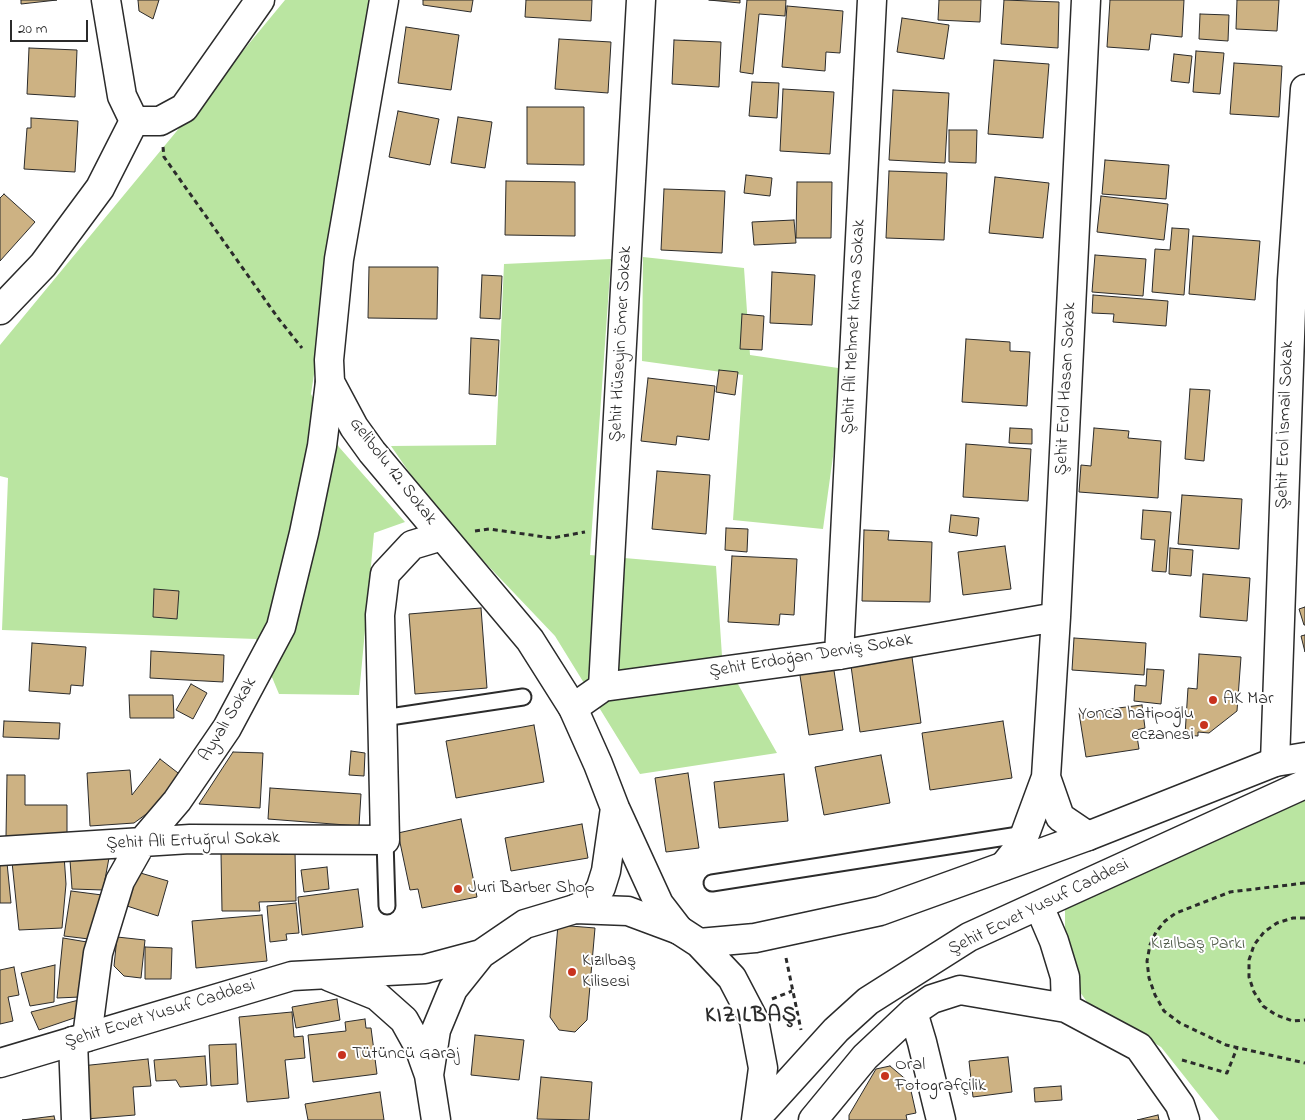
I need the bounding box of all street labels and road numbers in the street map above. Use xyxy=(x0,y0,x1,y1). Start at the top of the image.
street label: Şehit Ali Mehmet Kırma Sokak xyxy=(839,219,871,435)
street label: Şehit Hüseyin Ömer Sokak xyxy=(606,245,638,443)
street label: Şehit Erol Hasan Sokak xyxy=(1052,302,1082,476)
street label: Şehit Erol İsmail Sokak xyxy=(1272,340,1300,510)
street label: Gelibolu 12. Sokak xyxy=(343,414,441,530)
street label: Şehit Erdoğan Derviş Sokak xyxy=(708,630,914,684)
street label: Ayvalı Sokak xyxy=(195,674,263,766)
street label: Şehit Ali Ertuğrul Sokak xyxy=(106,828,280,856)
street label: Şehit Ecvet Yusuf Caddesi xyxy=(945,855,1133,961)
street label: Şehit Ecvet Yusuf Caddesi xyxy=(62,976,258,1054)

